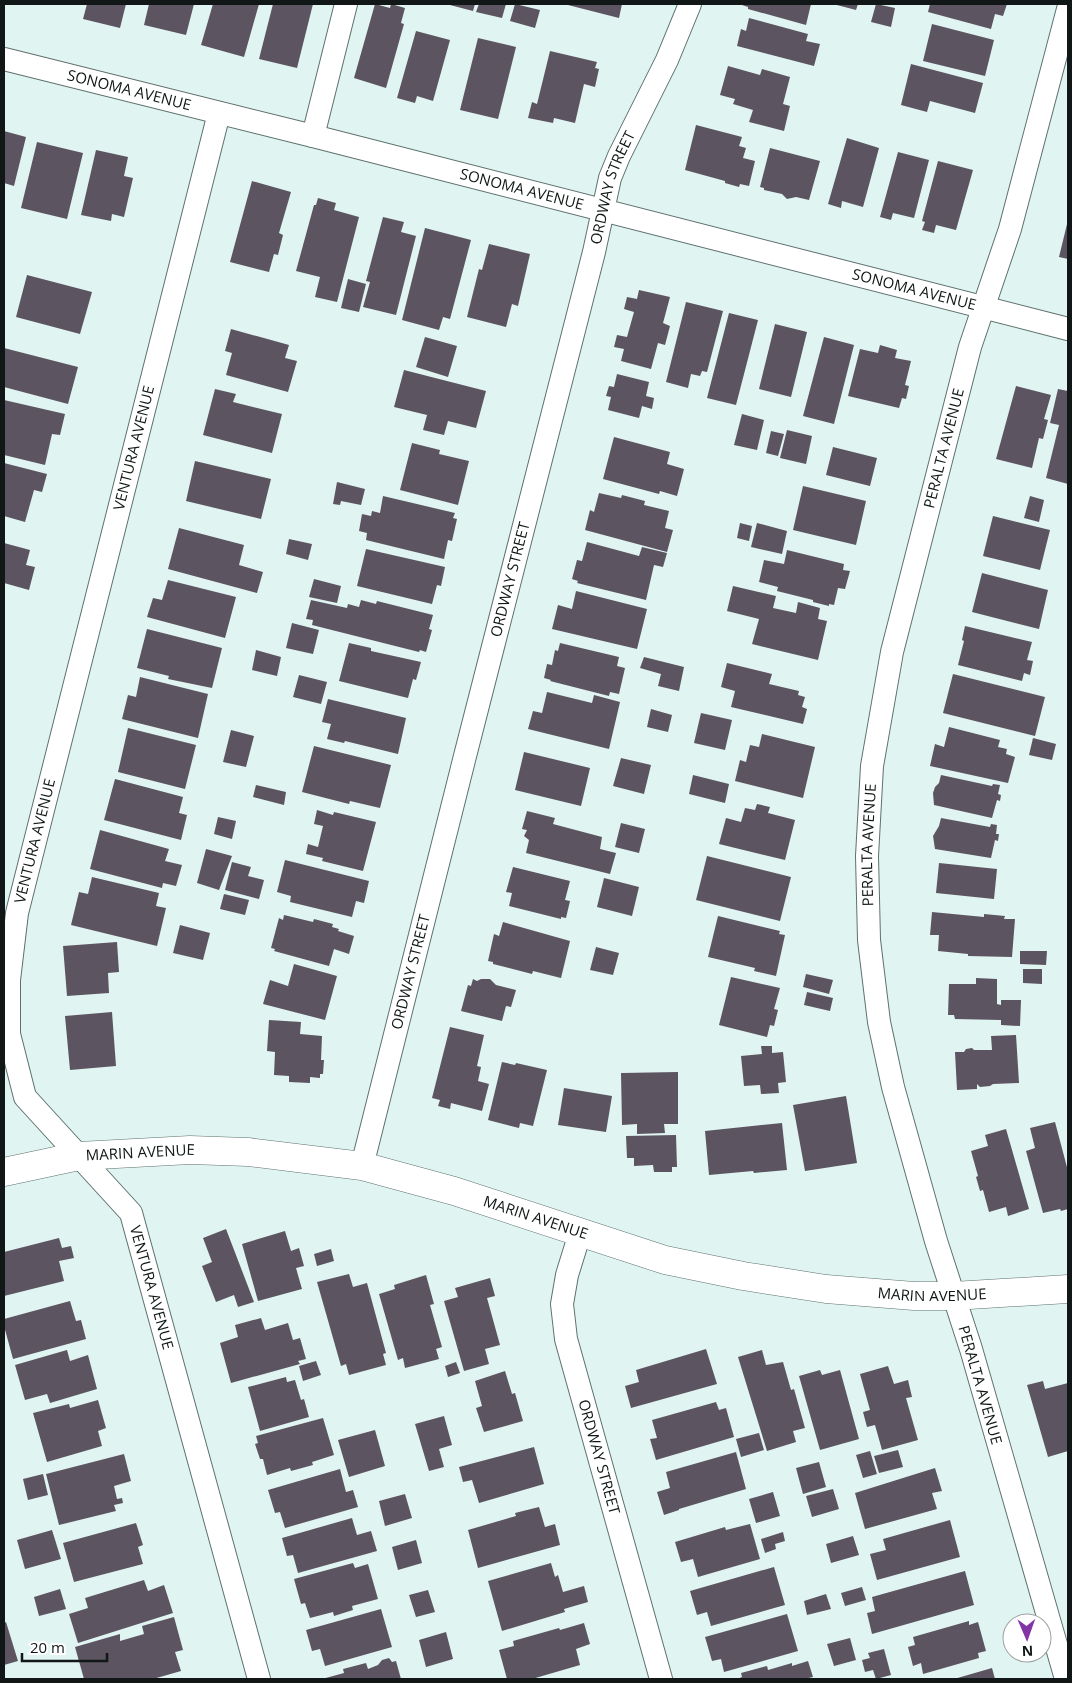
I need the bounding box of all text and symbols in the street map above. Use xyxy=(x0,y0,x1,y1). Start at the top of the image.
street label: SONOMA AVENUE xyxy=(65,64,194,114)
street label: ORDWAY STREET xyxy=(585,127,639,246)
street label: SONOMA AVENUE xyxy=(458,163,586,214)
street label: SONOMA AVENUE xyxy=(850,263,979,314)
street label: VENTURA AVENUE xyxy=(108,383,158,512)
street label: PERALTA AVENUE xyxy=(918,386,968,510)
street label: ORDWAY STREET xyxy=(485,519,534,639)
street label: VENTURA AVENUE xyxy=(9,776,59,905)
street label: PERALTA AVENUE xyxy=(856,783,880,907)
street label: ORDWAY STREET xyxy=(386,911,434,1032)
street label: MARIN AVENUE xyxy=(85,1139,195,1165)
street label: MARIN AVENUE xyxy=(481,1190,591,1243)
street label: VENTURA AVENUE xyxy=(126,1223,179,1352)
street label: MARIN AVENUE xyxy=(877,1282,987,1305)
street label: PERALTA AVENUE xyxy=(954,1323,1008,1447)
street label: ORDWAY STREET xyxy=(574,1397,626,1517)
north arrow xyxy=(1002,1613,1052,1663)
scale bar xyxy=(22,1630,108,1662)
text: 20 m xyxy=(30,1637,65,1657)
text: N xyxy=(1021,1642,1033,1661)

